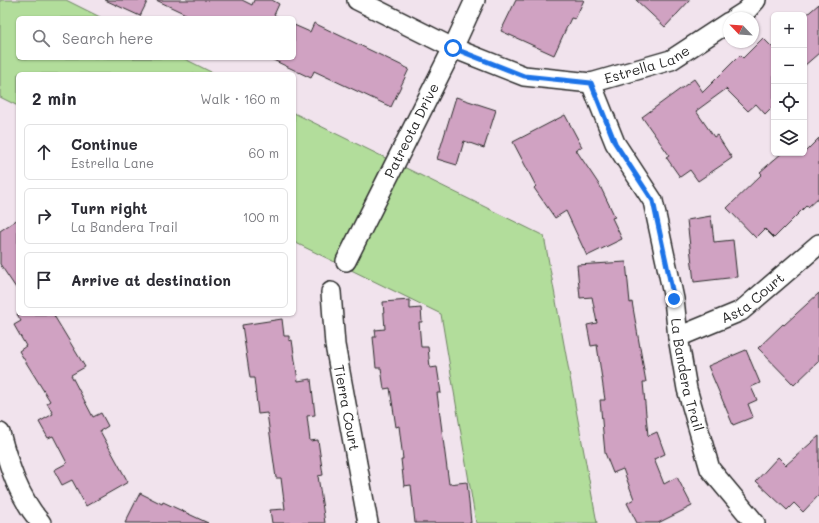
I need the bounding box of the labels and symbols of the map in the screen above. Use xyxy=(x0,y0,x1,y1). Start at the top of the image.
north arrow xyxy=(723,12,759,48)
route start xyxy=(444,39,462,57)
street label: Estrella Lane xyxy=(602,40,693,88)
street label: Patreota Drive xyxy=(379,80,443,181)
street label: Asta Court xyxy=(718,268,788,327)
route end xyxy=(665,290,683,308)
street label: La Bandera Trail xyxy=(667,317,709,433)
street label: Tierra Court xyxy=(330,363,364,452)

